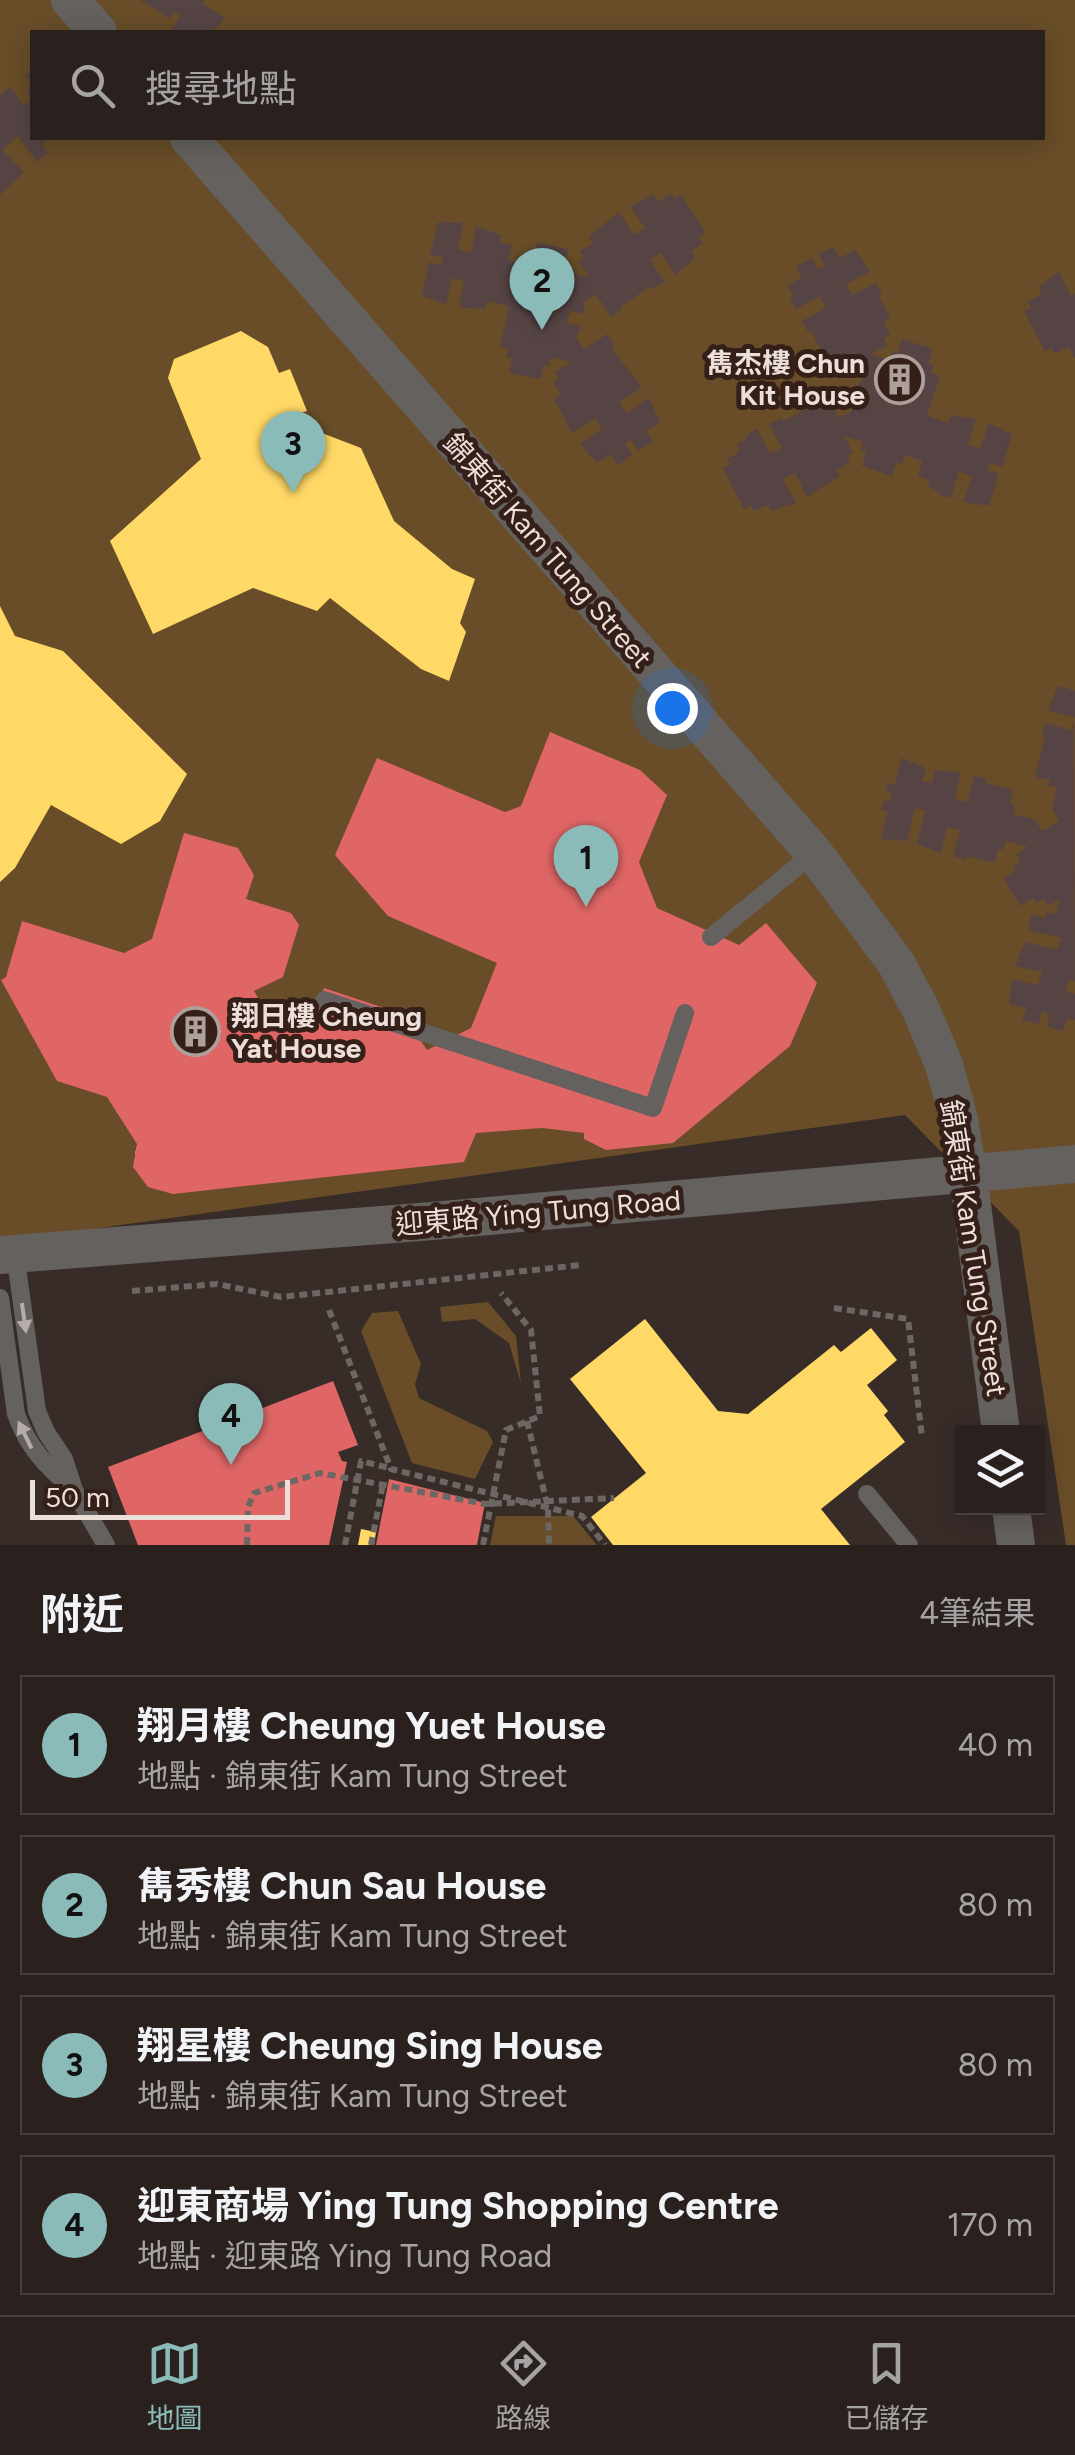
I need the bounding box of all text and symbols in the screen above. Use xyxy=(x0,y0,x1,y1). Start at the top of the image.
search box xyxy=(30,30,1045,140)
icon: search xyxy=(65,58,120,113)
text: 搜尋地點 xyxy=(145,66,297,112)
pin: 2 xyxy=(510,248,574,330)
place label: 雋杰樓 Chun Kit House xyxy=(706,346,865,412)
building icon: 雋杰樓 Chun Kit House xyxy=(874,353,926,405)
pin: 3 xyxy=(260,410,326,493)
street label: 錦東街 Kam Tung Street xyxy=(437,426,659,674)
your location xyxy=(647,683,698,734)
pin: 1 xyxy=(554,824,618,907)
place label: 翔日樓 Cheung Yat House xyxy=(231,999,422,1065)
building icon: 翔日樓 Cheung Yat House xyxy=(170,1006,222,1058)
street label: 錦東街 Kam Tung Street xyxy=(934,1097,1014,1399)
street label: 迎東路 Ying Tung Road xyxy=(394,1183,682,1241)
one-way arrow xyxy=(16,1302,32,1334)
pin: 4 xyxy=(198,1382,264,1465)
one-way arrow xyxy=(17,1420,34,1449)
map controls xyxy=(955,1425,1045,1515)
button: layers xyxy=(955,1425,1045,1515)
scale bar xyxy=(30,1475,290,1520)
text: 50 m xyxy=(45,1480,110,1514)
text: 附近 xyxy=(40,1589,124,1640)
text: 4筆結果 xyxy=(919,1594,1035,1632)
text: 翔月樓 Cheung Yuet House xyxy=(137,1703,606,1749)
text: 1 xyxy=(68,1726,81,1764)
text: 40 m xyxy=(957,1726,1033,1764)
text: 地點 · 錦東街 Kam Tung Street xyxy=(137,1757,568,1795)
text: 雋秀樓 Chun Sau House xyxy=(137,1863,546,1909)
text: 2 xyxy=(65,1886,84,1924)
text: 80 m xyxy=(958,1886,1033,1924)
text: 地點 · 錦東街 Kam Tung Street xyxy=(137,1917,568,1955)
text: 翔星樓 Cheung Sing House xyxy=(137,2023,603,2069)
text: 3 xyxy=(66,2046,83,2084)
text: 80 m xyxy=(958,2046,1033,2084)
text: 地點 · 錦東街 Kam Tung Street xyxy=(137,2077,568,2115)
text: 迎東商場 Ying Tung Shopping Centre xyxy=(137,2183,779,2229)
text: 4 xyxy=(64,2206,85,2244)
text: 170 m xyxy=(947,2206,1033,2244)
text: 地點 · 迎東路 Ying Tung Road xyxy=(137,2237,552,2275)
tab: 地圖 xyxy=(146,2336,203,2436)
tab: 路線 xyxy=(495,2336,552,2436)
tab: 已儲存 xyxy=(844,2336,929,2436)

